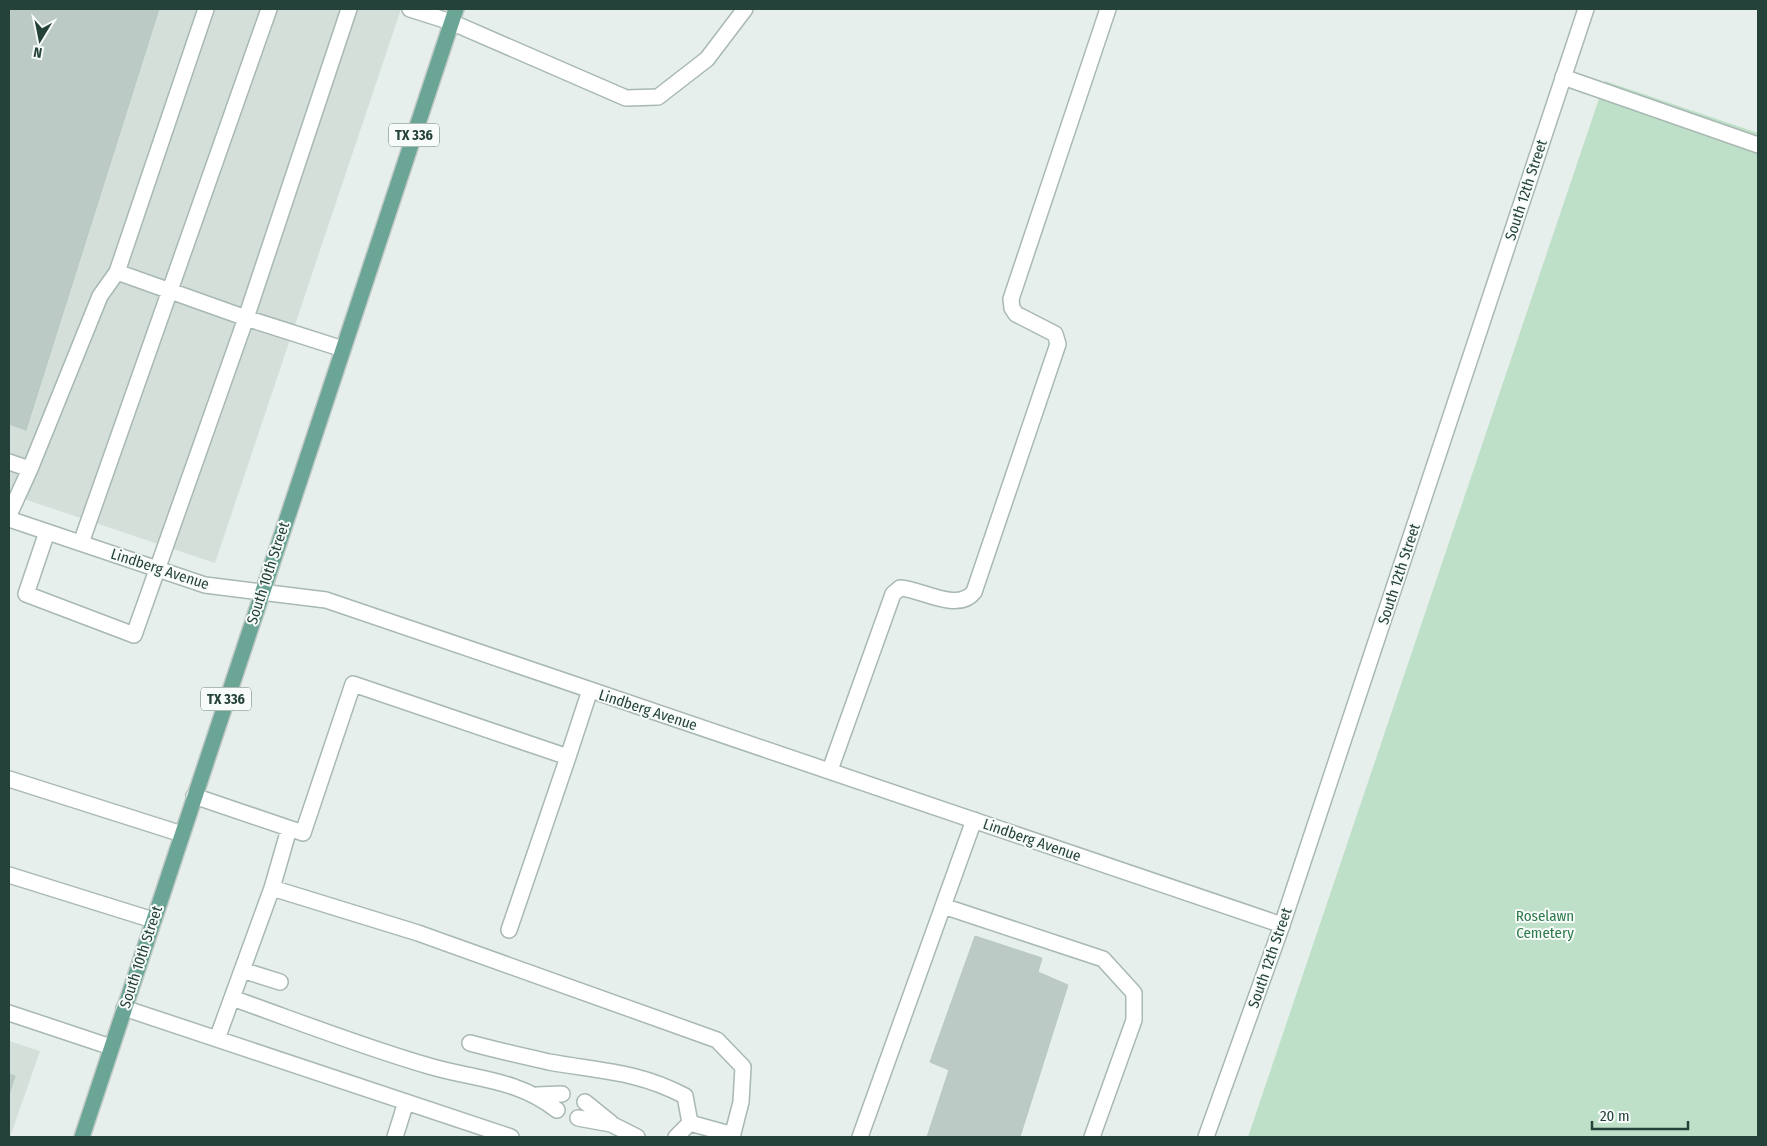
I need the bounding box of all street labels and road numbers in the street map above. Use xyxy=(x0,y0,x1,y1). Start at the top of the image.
road number: TX 336 xyxy=(389,124,439,146)
street label: South 12th Street xyxy=(1501,137,1551,243)
street label: South 10th Street xyxy=(243,520,293,626)
street label: South 12th Street xyxy=(1374,521,1424,627)
street label: Lindberg Avenue xyxy=(109,545,211,593)
street label: Lindberg Avenue xyxy=(597,686,699,734)
road number: TX 336 xyxy=(201,688,251,711)
street label: Lindberg Avenue xyxy=(981,815,1083,865)
street label: South 10th Street xyxy=(116,904,166,1010)
street label: South 12th Street xyxy=(1244,905,1296,1011)

